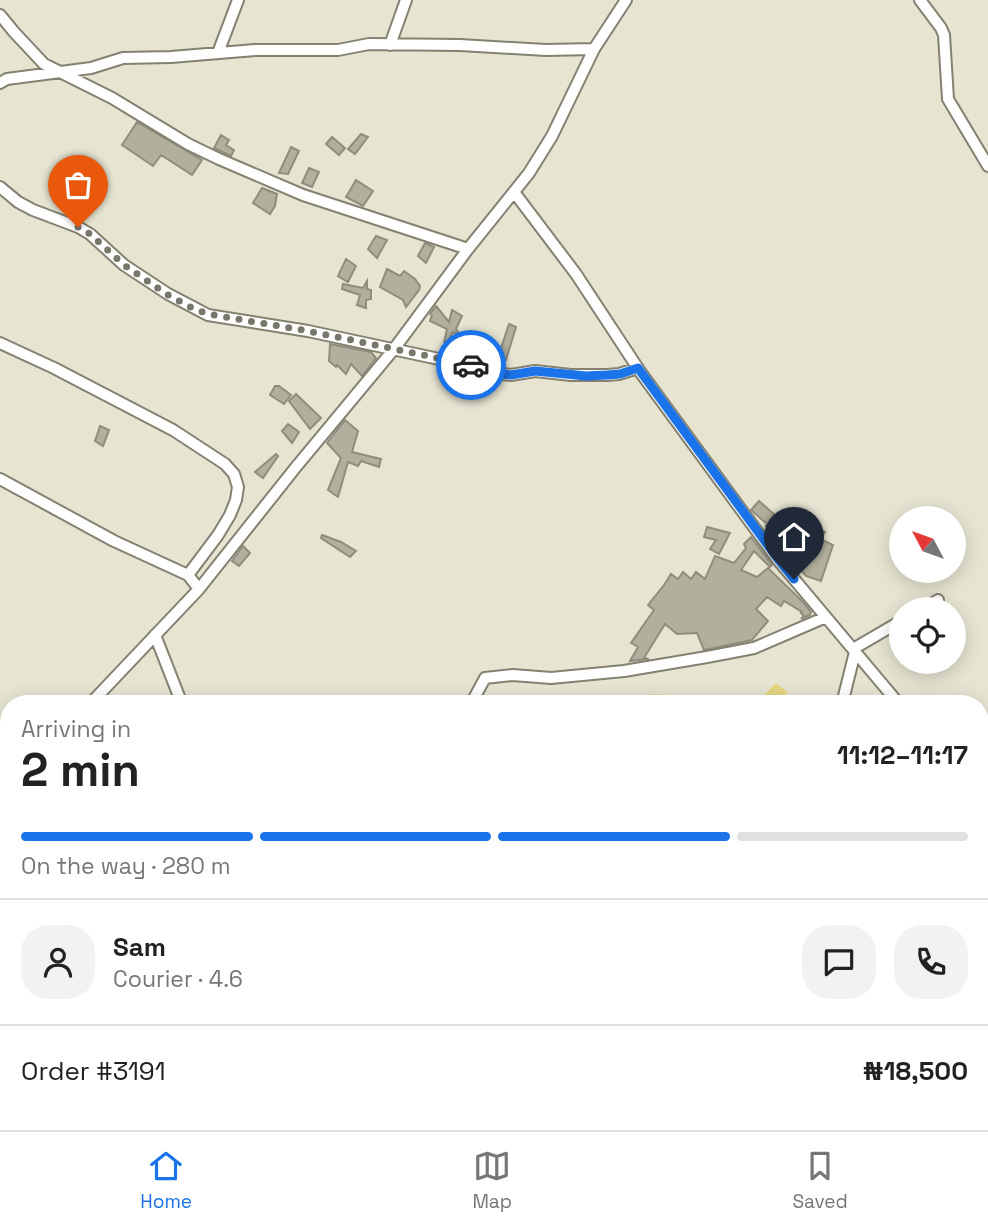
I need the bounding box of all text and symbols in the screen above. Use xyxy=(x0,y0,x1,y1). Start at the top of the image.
pin xyxy=(48,155,108,227)
icon: bag xyxy=(59,166,97,204)
courier xyxy=(436,330,506,400)
icon: car xyxy=(452,346,490,384)
north arrow xyxy=(889,506,966,583)
map controls xyxy=(889,506,966,674)
pin xyxy=(764,507,824,579)
icon: home xyxy=(775,518,813,556)
button: locate xyxy=(889,597,966,674)
text: Arriving in xyxy=(21,714,131,744)
text: 11:12–11:17 xyxy=(837,738,968,772)
text: 2 min xyxy=(21,741,140,799)
text: On the way · 280 m xyxy=(21,851,231,881)
button: person xyxy=(21,925,95,999)
button: chat xyxy=(802,925,876,999)
button: phone xyxy=(894,925,968,999)
text: Sam xyxy=(113,930,166,964)
text: Courier · 4.6 xyxy=(113,964,243,994)
text: Order #3191 xyxy=(21,1054,166,1088)
text: ₦18,500 xyxy=(863,1054,968,1088)
tab: Home xyxy=(140,1147,192,1214)
tab: Map xyxy=(472,1147,512,1214)
tab: Saved xyxy=(792,1147,848,1214)

